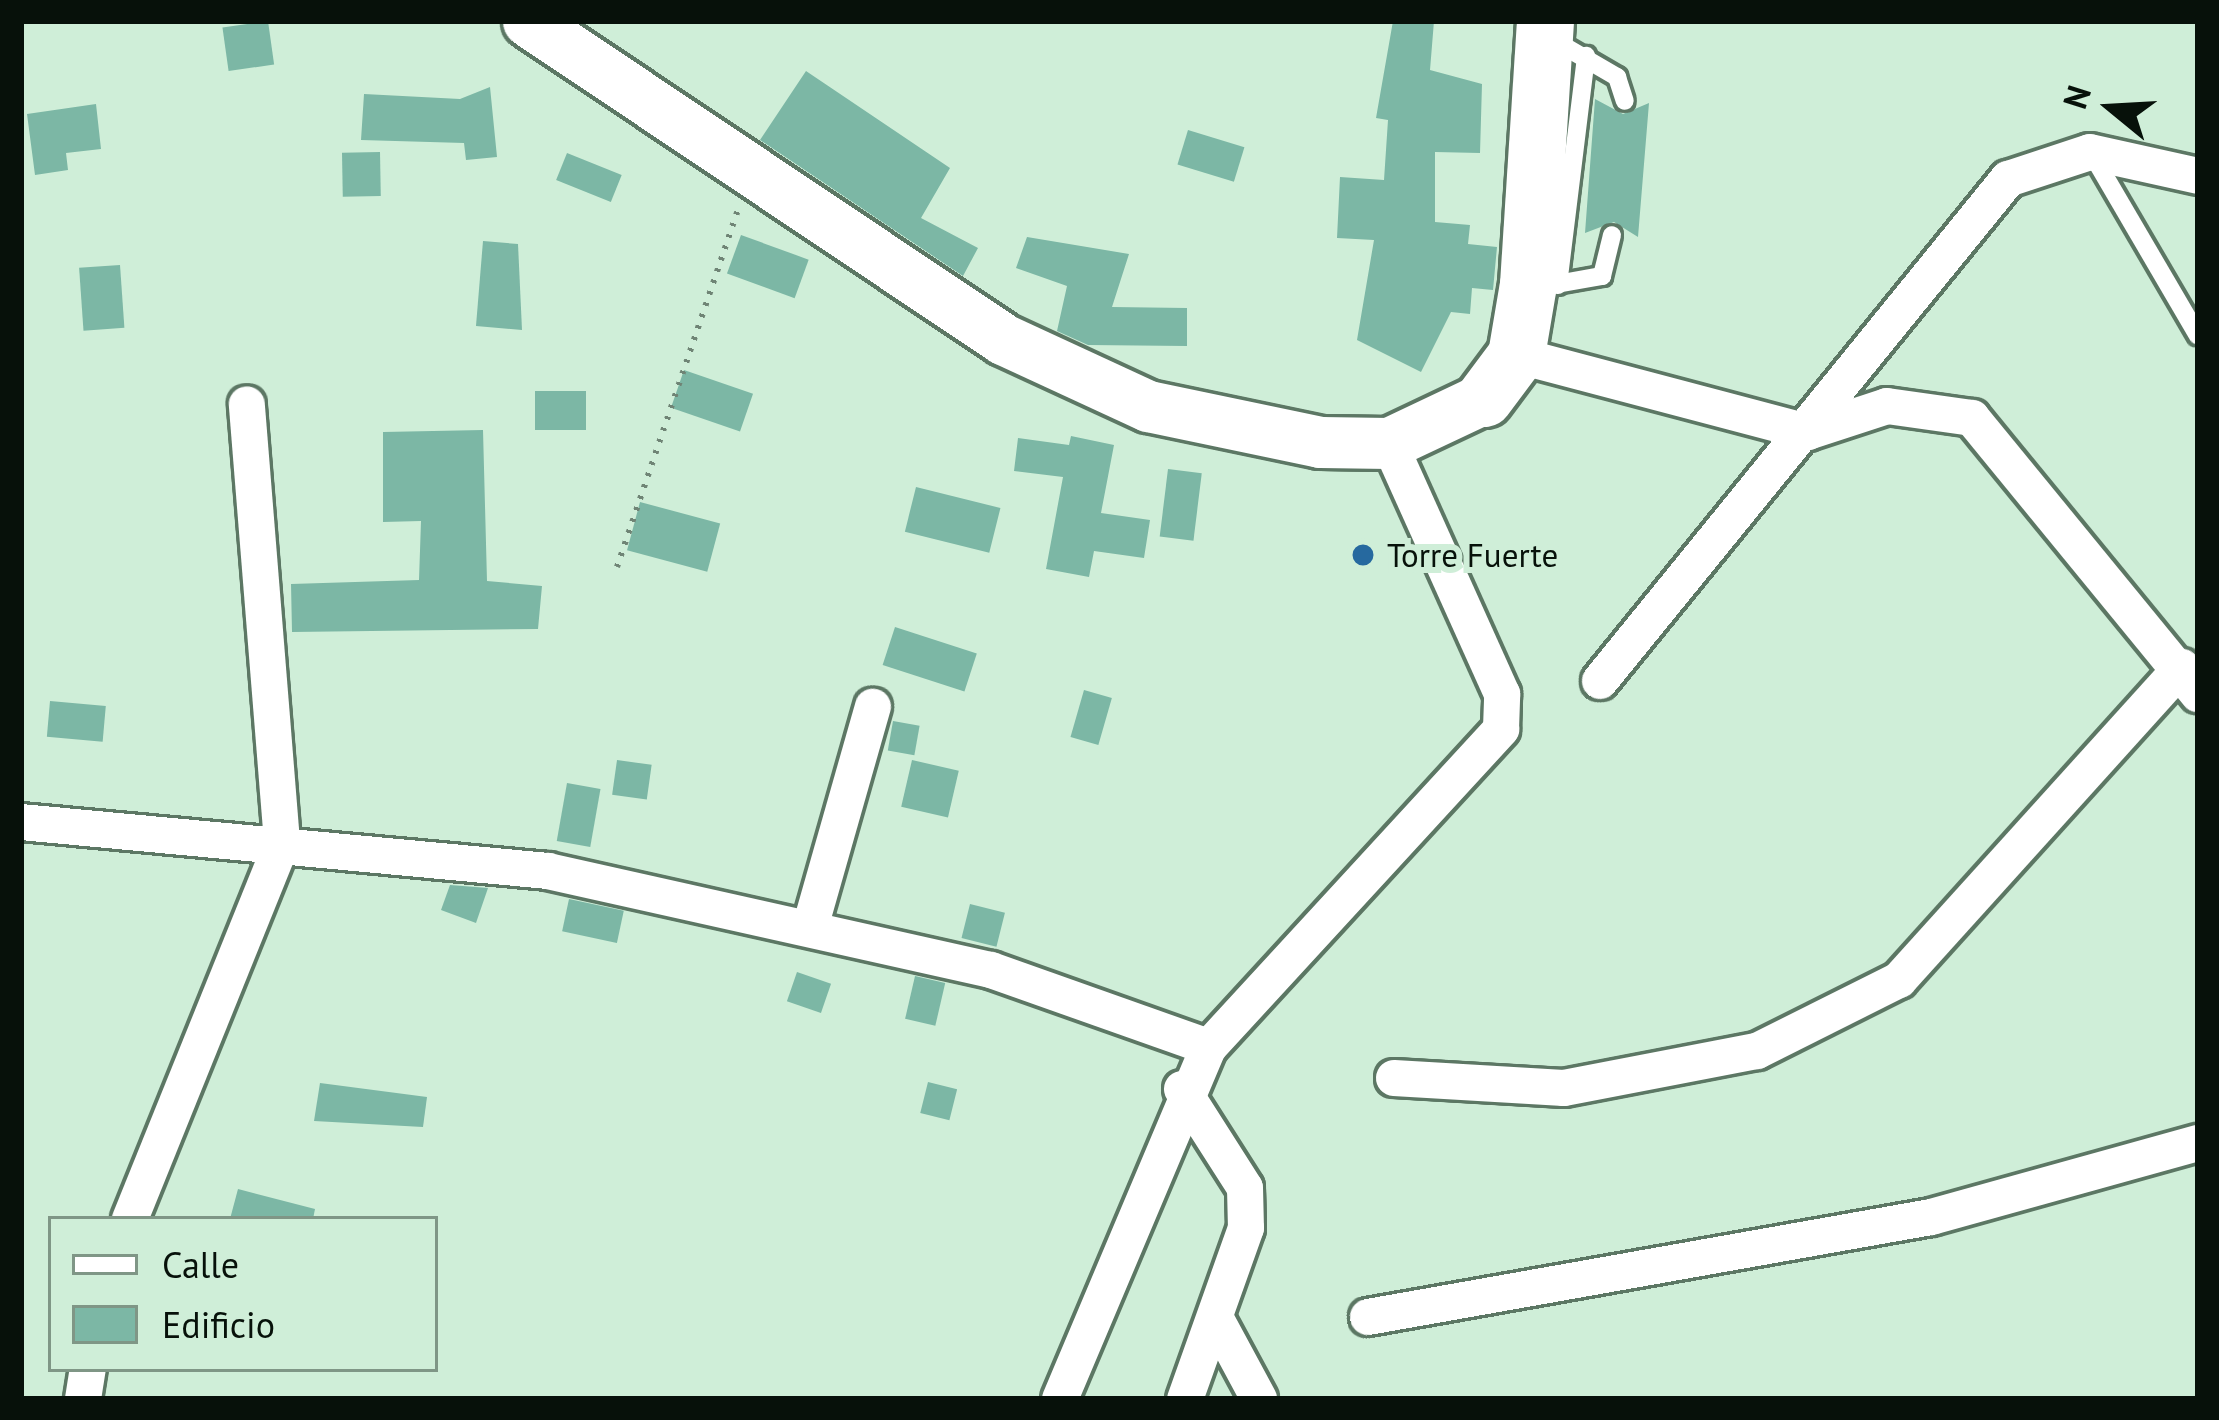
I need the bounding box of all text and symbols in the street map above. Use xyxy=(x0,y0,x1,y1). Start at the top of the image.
north arrow xyxy=(2051,48,2171,168)
text: N xyxy=(2052,80,2100,114)
place label: Torre Fuerte xyxy=(1387,535,1558,575)
marker: Torre Fuerte xyxy=(1350,542,1376,568)
legend xyxy=(48,1216,438,1372)
text: Calle xyxy=(162,1241,239,1288)
text: Edificio xyxy=(162,1301,275,1348)

